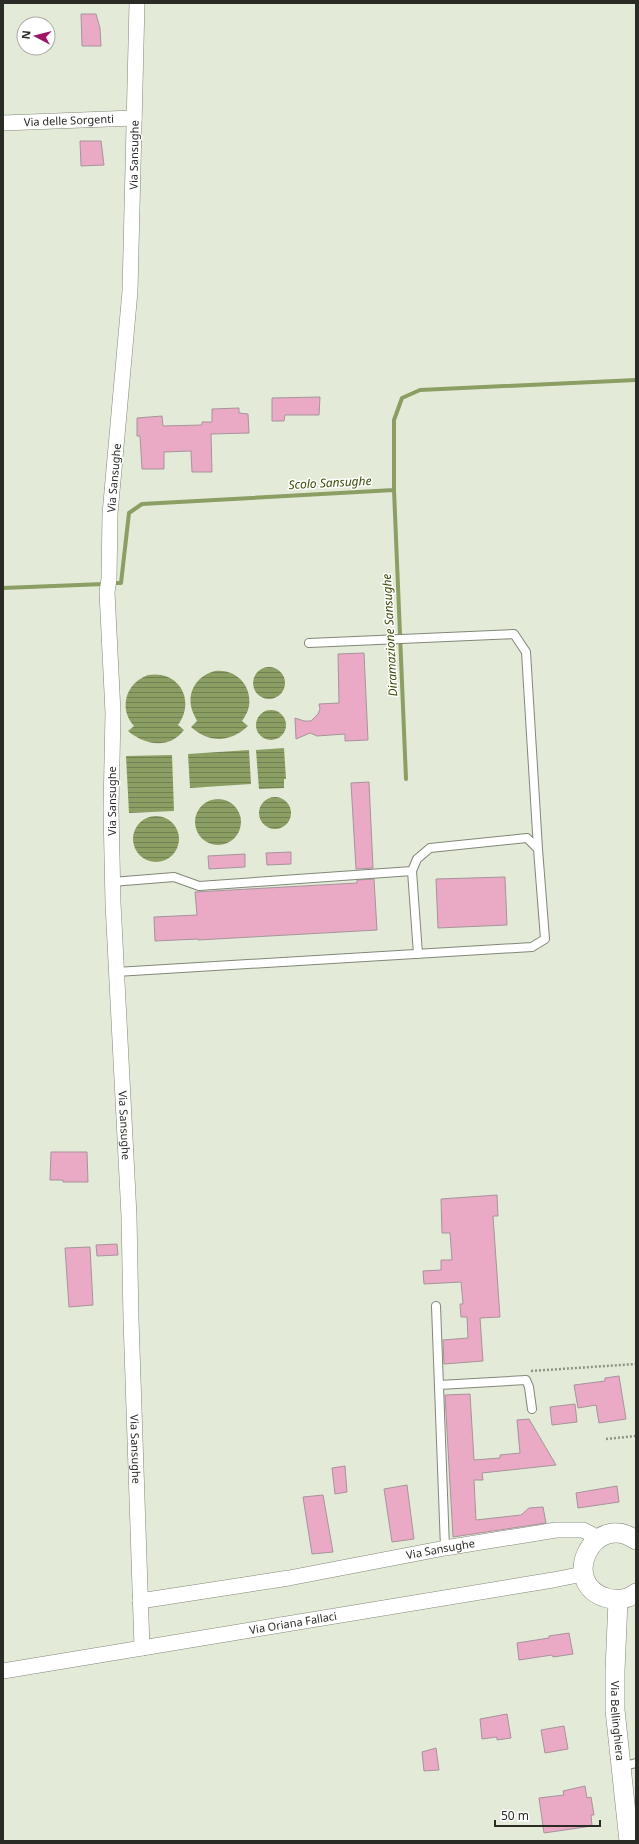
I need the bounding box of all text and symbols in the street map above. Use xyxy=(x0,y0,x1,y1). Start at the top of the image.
north arrow xyxy=(16,16,56,56)
text: N xyxy=(18,29,34,40)
street label: Via delle Sorgenti xyxy=(24,111,114,129)
street label: Via Sansughe xyxy=(125,120,142,190)
street label: Via Sansughe xyxy=(103,443,124,513)
water label: Scolo Sansughe xyxy=(288,472,372,493)
water label: Diramazione Sansughe xyxy=(378,573,401,697)
street label: Via Sansughe xyxy=(104,766,119,836)
street label: Via Sansughe xyxy=(116,1090,134,1160)
street label: Via Sansughe xyxy=(127,1414,145,1484)
street label: Via Sansughe xyxy=(405,1535,476,1562)
street label: Via Oriana Fallaci xyxy=(248,1608,338,1637)
street label: Via Bellinghiera xyxy=(608,1681,628,1762)
scale bar xyxy=(495,1802,600,1828)
text: 50 m xyxy=(501,1807,529,1824)

